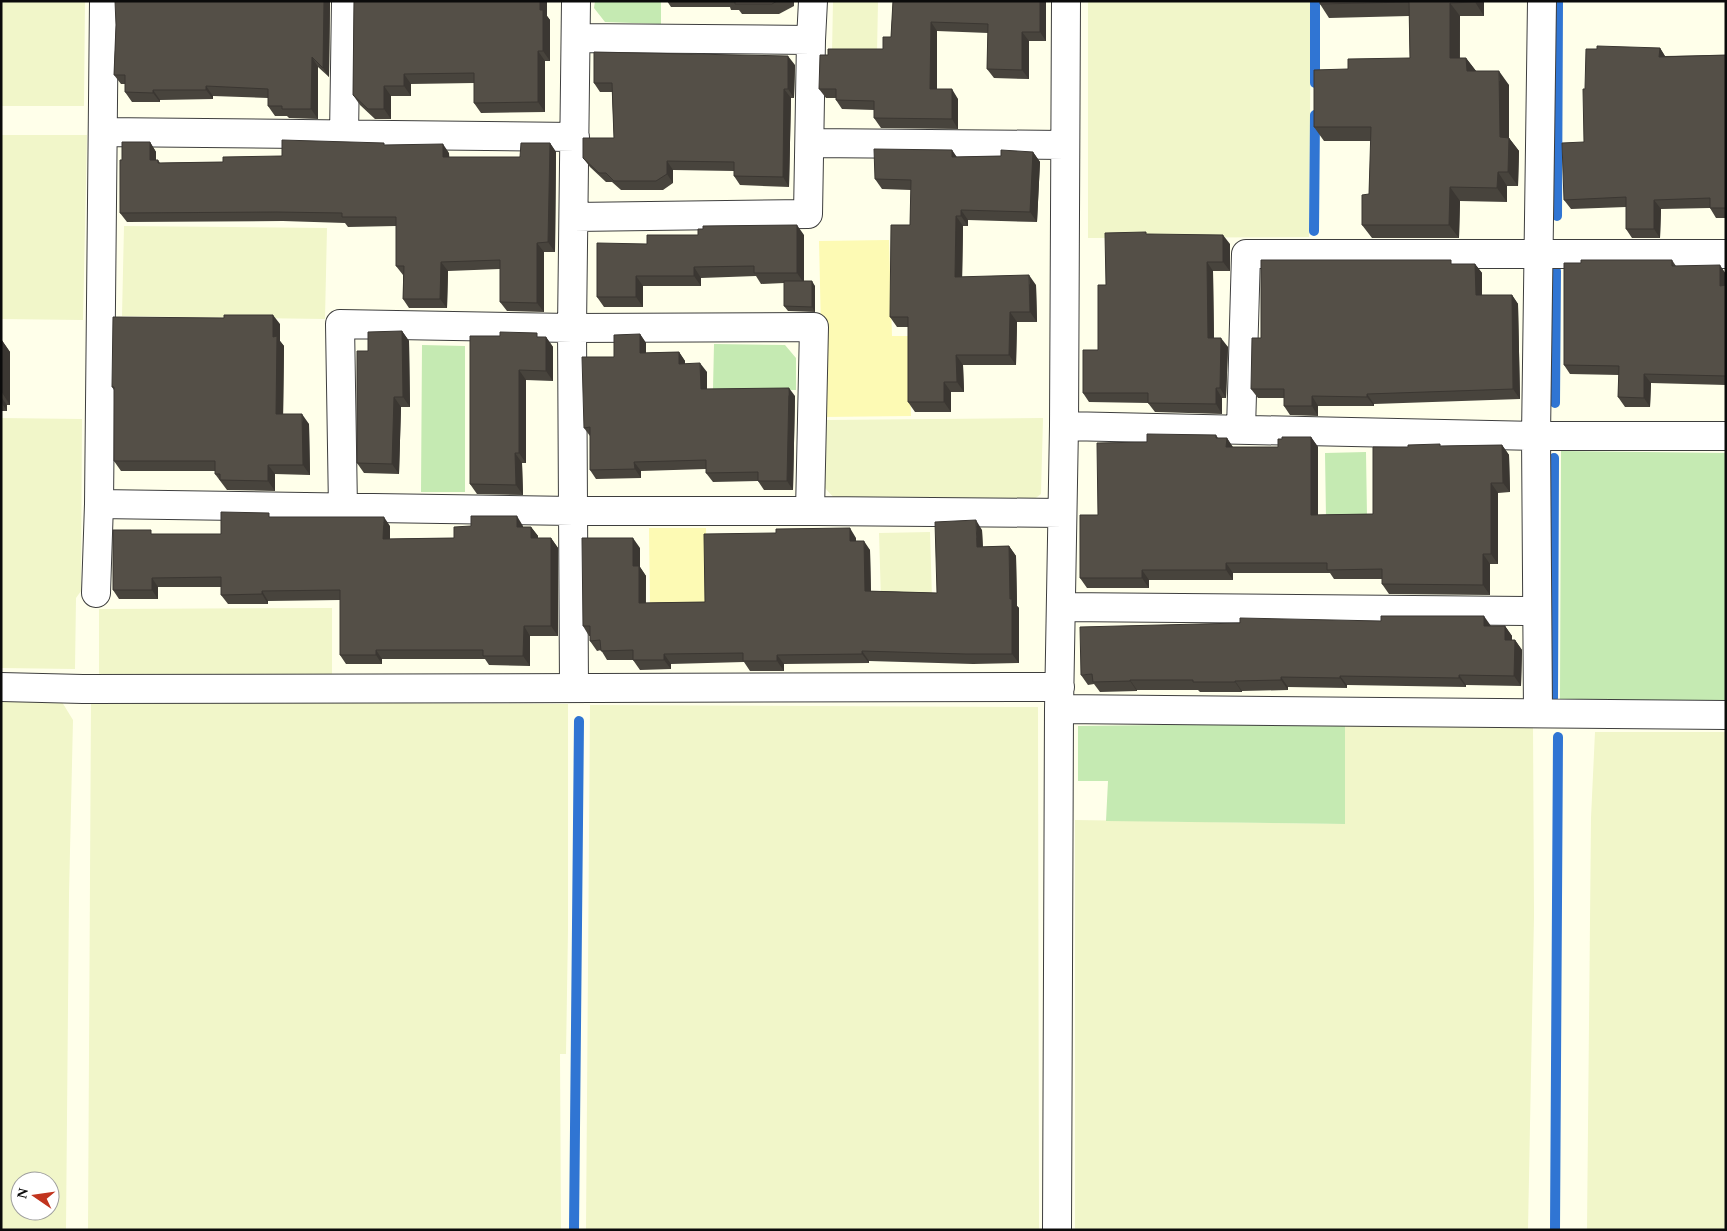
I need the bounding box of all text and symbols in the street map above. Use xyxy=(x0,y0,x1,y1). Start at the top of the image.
north arrow xyxy=(10,1171,60,1221)
text: N xyxy=(14,1187,31,1200)

